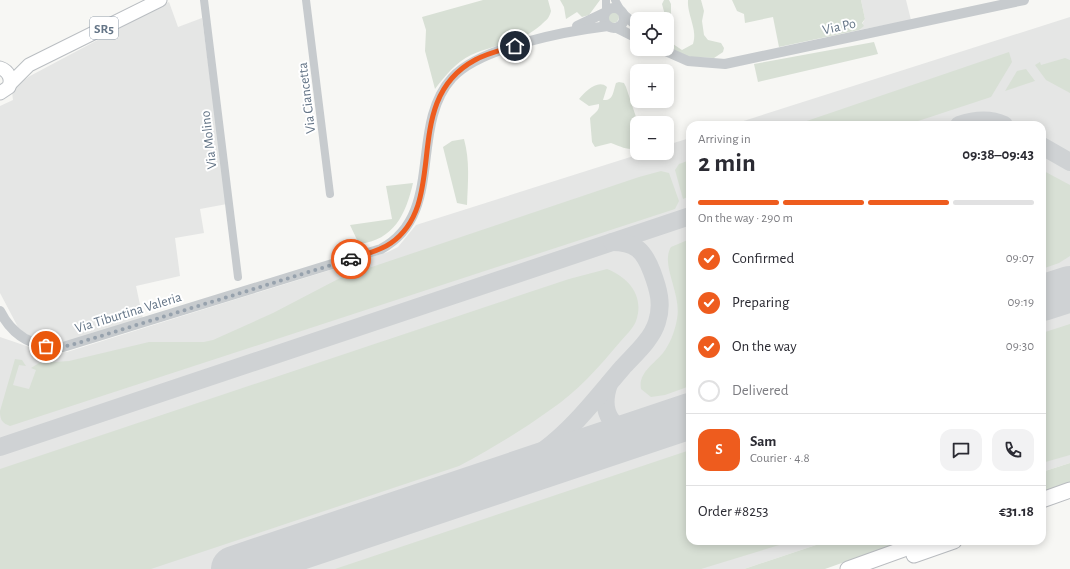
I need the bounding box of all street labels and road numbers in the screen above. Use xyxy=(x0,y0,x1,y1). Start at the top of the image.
road number: SR5 xyxy=(90,17,118,39)
street label: Via Po xyxy=(821,17,857,37)
street label: Via Ciancetta xyxy=(296,61,318,134)
street label: Via Molino xyxy=(198,110,220,170)
street label: Via Tiburtina Valeria xyxy=(73,290,184,336)

